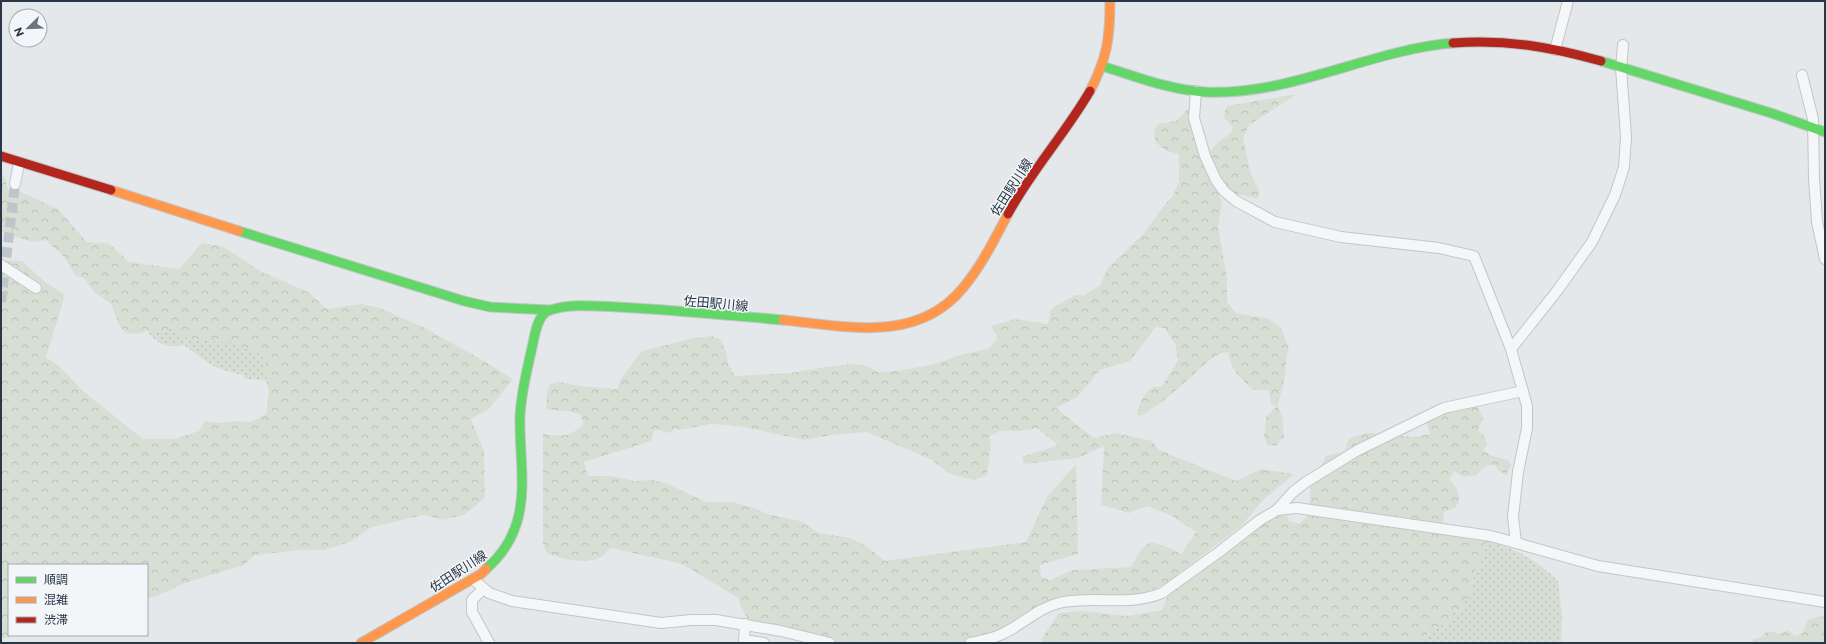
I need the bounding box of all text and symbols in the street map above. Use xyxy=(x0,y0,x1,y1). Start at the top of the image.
north arrow xyxy=(8,8,48,48)
text: N xyxy=(11,25,27,39)
street label: 佐田駅川線 xyxy=(987,155,1035,219)
street label: 佐田駅川線 xyxy=(683,292,749,314)
street label: 佐田駅川線 xyxy=(426,547,490,595)
legend xyxy=(8,564,148,636)
text: 順調 xyxy=(44,572,68,587)
text: 混雑 xyxy=(44,592,68,607)
text: 渋滞 xyxy=(44,612,68,627)

